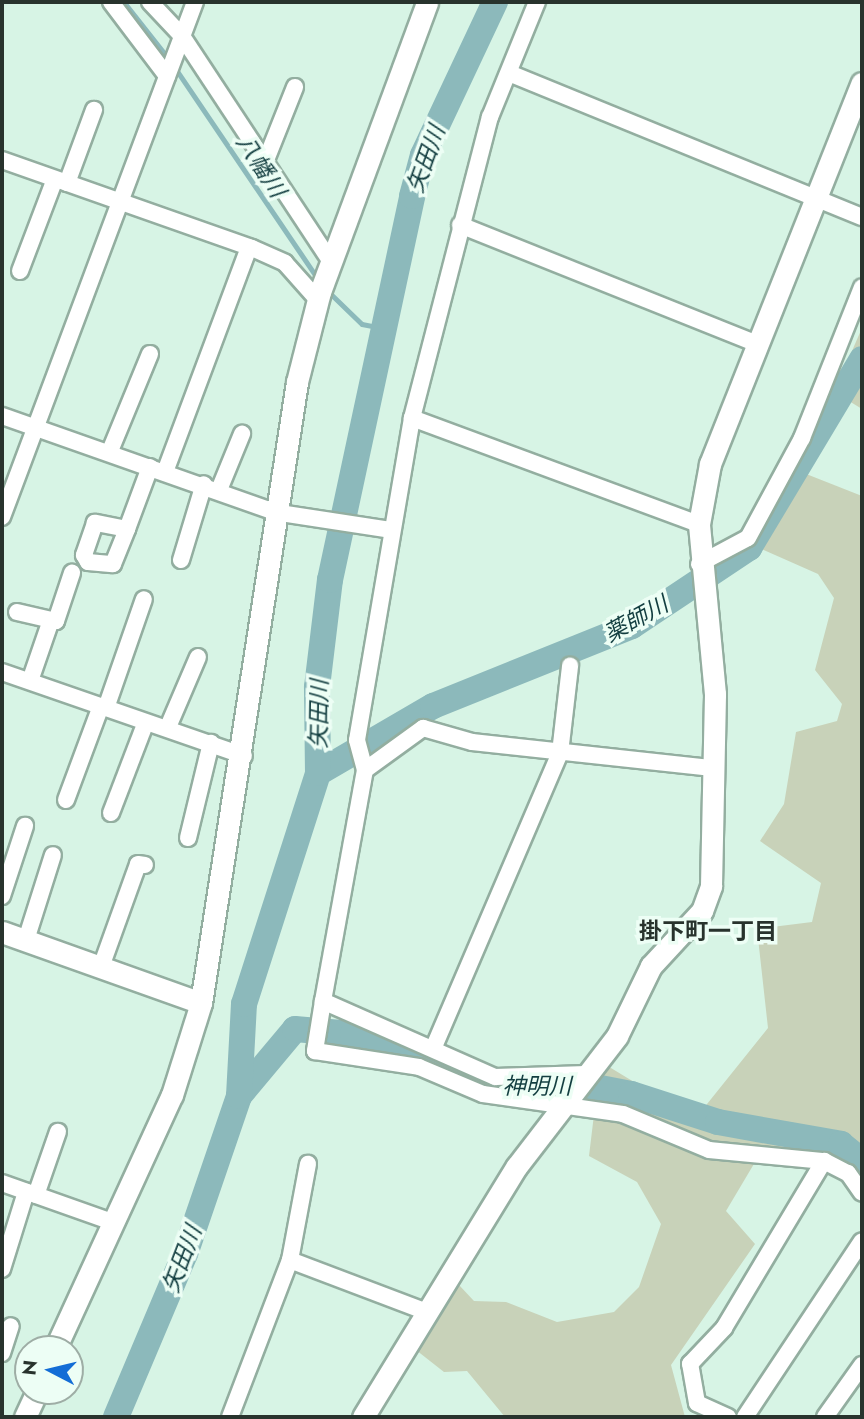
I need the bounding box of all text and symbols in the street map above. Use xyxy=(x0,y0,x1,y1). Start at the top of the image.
water label: 矢田川 xyxy=(401,122,451,196)
water label: 八幡川 xyxy=(231,130,291,202)
water label: 薬師川 xyxy=(599,590,673,648)
water label: 矢田川 xyxy=(305,679,333,749)
district label: 掛下町一丁目 xyxy=(639,917,777,945)
water label: 神明川 xyxy=(503,1072,571,1100)
water label: 矢田川 xyxy=(157,1222,207,1296)
north arrow xyxy=(14,1335,84,1405)
text: N xyxy=(15,1358,44,1377)

